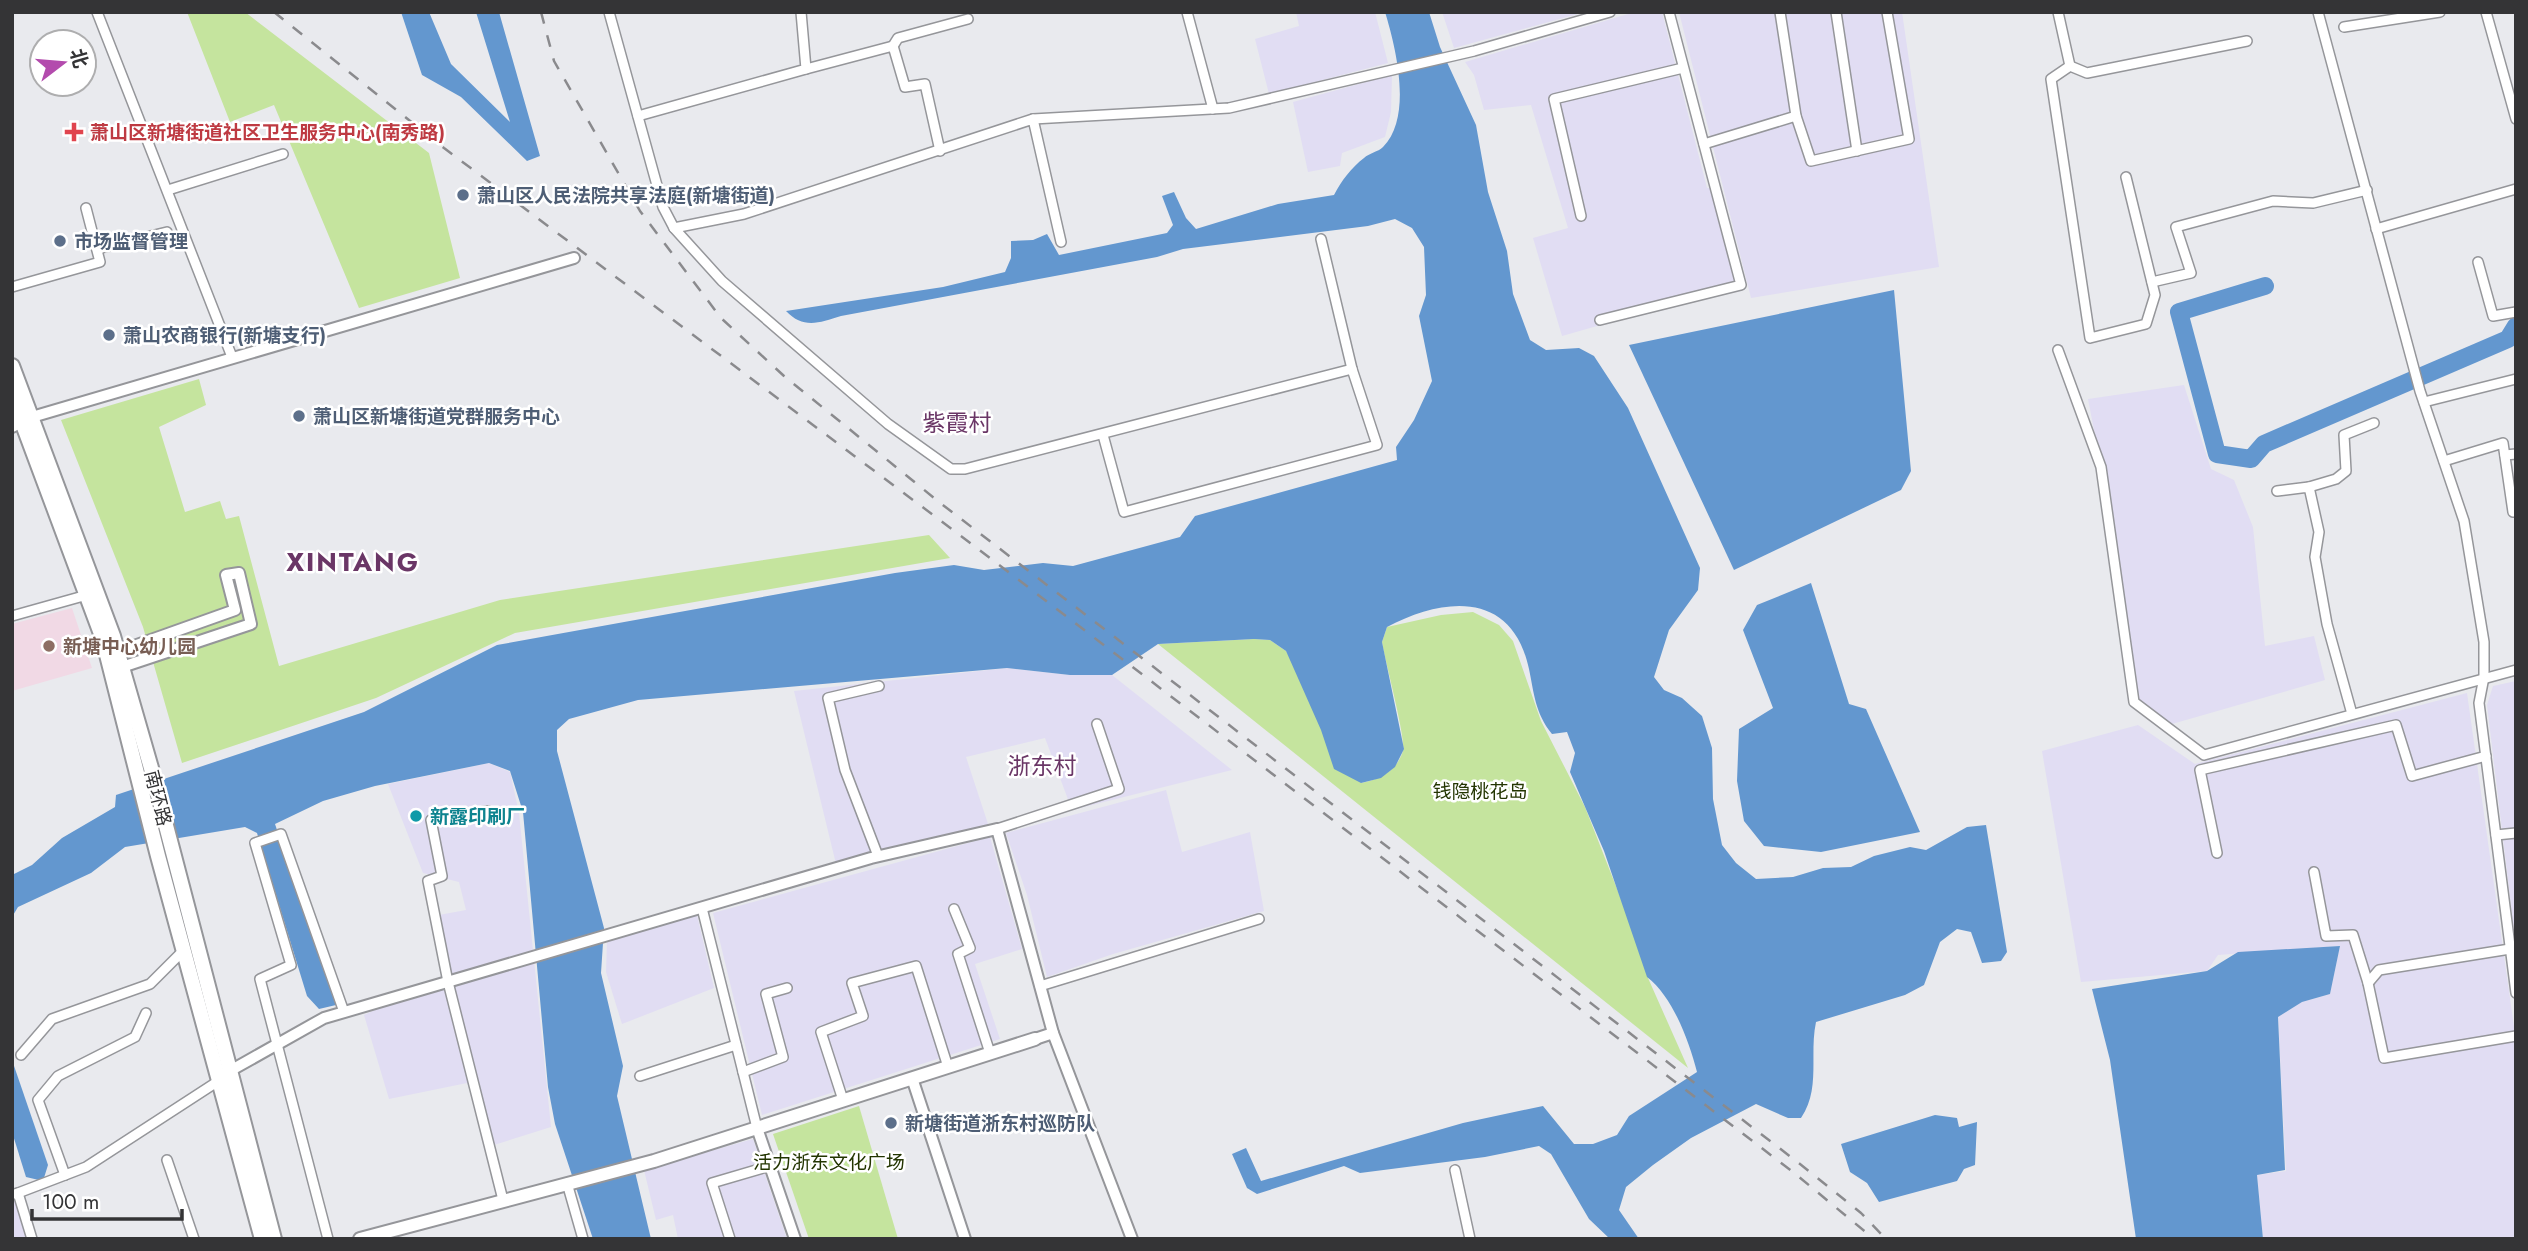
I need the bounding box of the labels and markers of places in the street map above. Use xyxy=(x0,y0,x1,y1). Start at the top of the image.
place label: 萧山区新塘街道社区卫生服务中心(南秀路) xyxy=(90,119,445,146)
marker: 萧山区新塘街道社区卫生服务中心(南秀路) xyxy=(64,122,84,142)
place label: 萧山区人民法院共享法庭(新塘街道) xyxy=(477,182,775,209)
marker: 萧山区人民法院共享法庭(新塘街道) xyxy=(455,187,471,203)
place label: 市场监督管理 xyxy=(74,228,188,255)
marker: 市场监督管理 xyxy=(52,233,68,249)
place label: 萧山农商银行(新塘支行) xyxy=(123,322,326,349)
marker: 萧山农商银行(新塘支行) xyxy=(101,327,117,343)
place label: 萧山区新塘街道党群服务中心 xyxy=(313,403,560,430)
marker: 萧山区新塘街道党群服务中心 xyxy=(291,408,307,424)
place label: 新塘中心幼儿园 xyxy=(63,633,196,660)
marker: 新塘中心幼儿园 xyxy=(41,638,57,654)
place label: 新露印刷厂 xyxy=(430,803,525,830)
marker: 新露印刷厂 xyxy=(408,808,424,824)
place label: 新塘街道浙东村巡防队 xyxy=(905,1110,1095,1137)
marker: 新塘街道浙东村巡防队 xyxy=(883,1115,899,1131)

